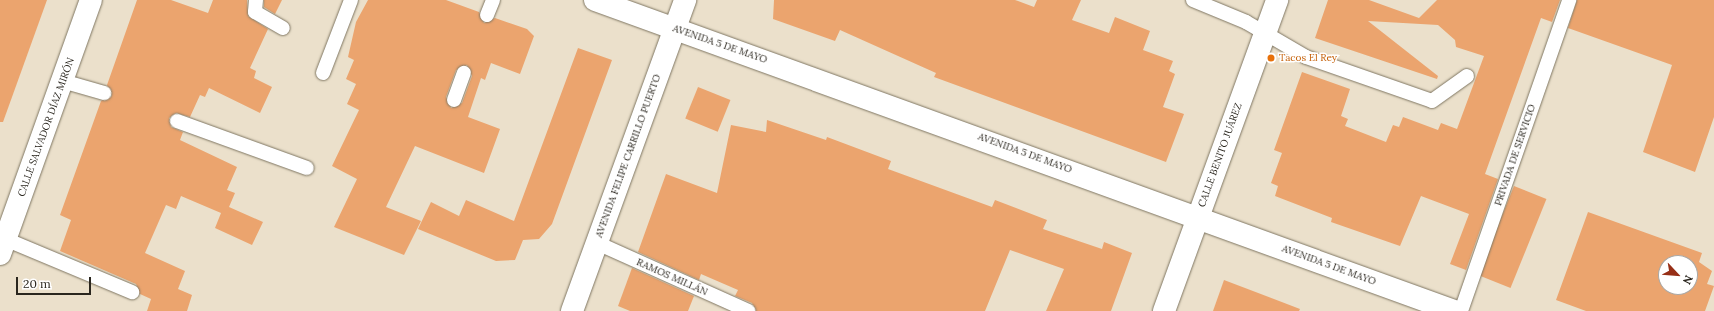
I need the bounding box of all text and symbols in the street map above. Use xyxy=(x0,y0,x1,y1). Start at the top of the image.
street label: AVENIDA 5 DE MAYO xyxy=(671,22,769,66)
place label: Tacos El Rey xyxy=(1279,52,1337,64)
marker: Tacos El Rey xyxy=(1266,53,1276,63)
street label: CALLE SALVADOR DÍAZ MIRÓN xyxy=(15,56,77,198)
street label: AVENIDA FELIPE CARRILLO PUERTO xyxy=(593,73,663,239)
street label: CALLE BENITO JUÁREZ xyxy=(1196,101,1244,209)
street label: PRIVADA DE SERVICIO xyxy=(1492,103,1538,207)
street label: AVENIDA 5 DE MAYO xyxy=(976,130,1074,176)
street label: AVENIDA 5 DE MAYO xyxy=(1280,242,1378,288)
north arrow xyxy=(1658,255,1698,295)
street label: RAMOS MILLÁN xyxy=(635,256,709,298)
scale bar xyxy=(18,269,93,295)
text: N xyxy=(1680,273,1696,287)
text: 20 m xyxy=(23,276,51,291)

